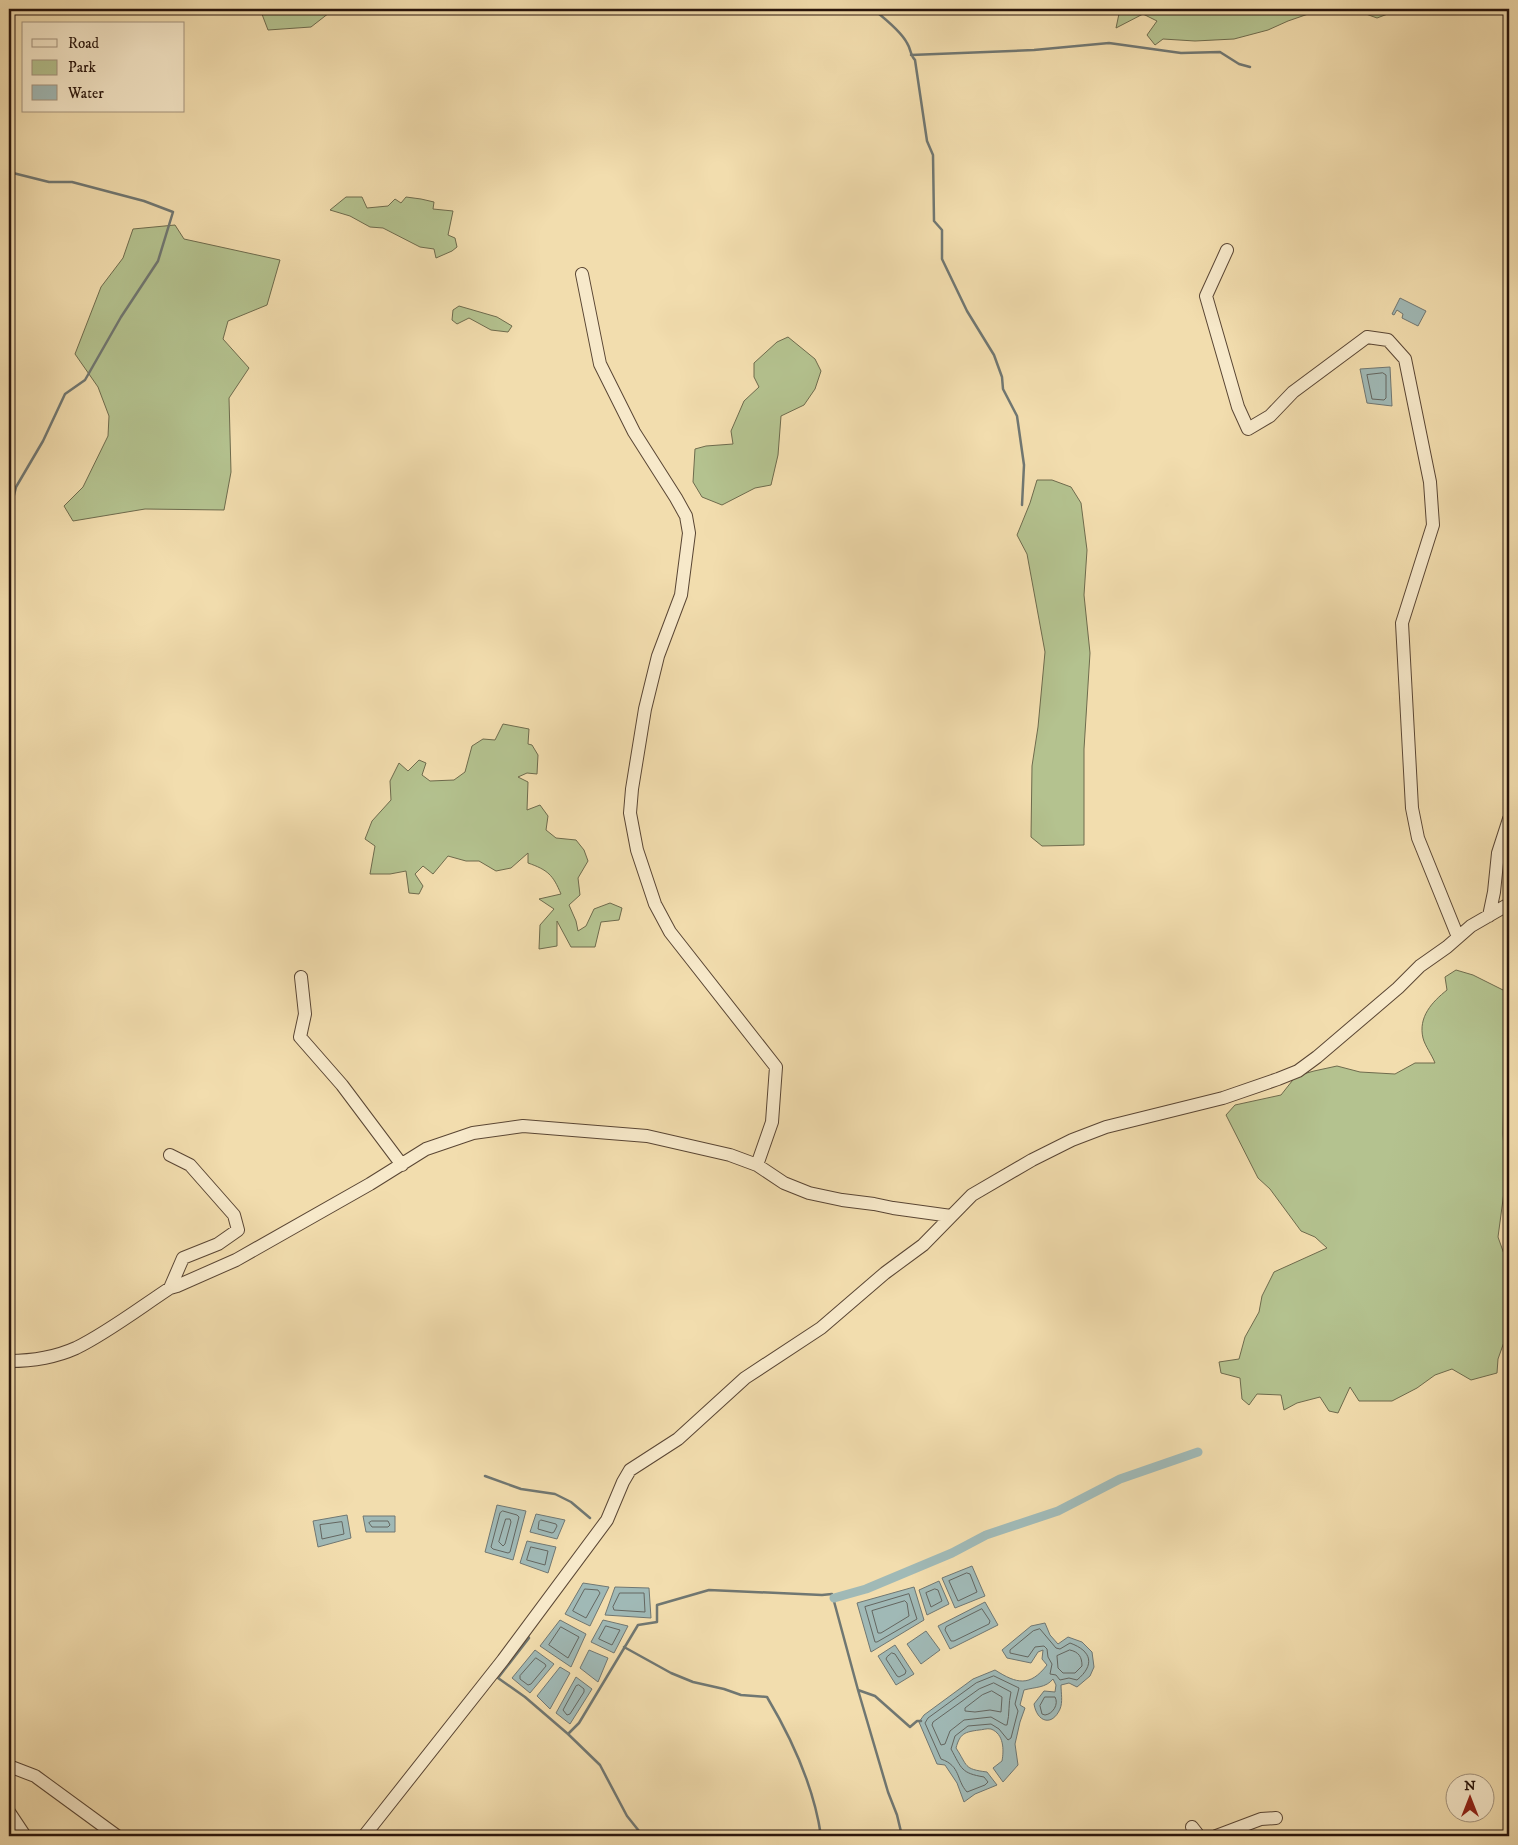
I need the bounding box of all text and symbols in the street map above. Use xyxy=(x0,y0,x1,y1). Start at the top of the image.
legend xyxy=(22,22,185,112)
text: Road xyxy=(68,34,100,53)
text: Park xyxy=(68,58,97,77)
text: Water xyxy=(67,84,104,103)
north arrow xyxy=(1446,1772,1496,1822)
text: N xyxy=(1464,1777,1476,1795)

